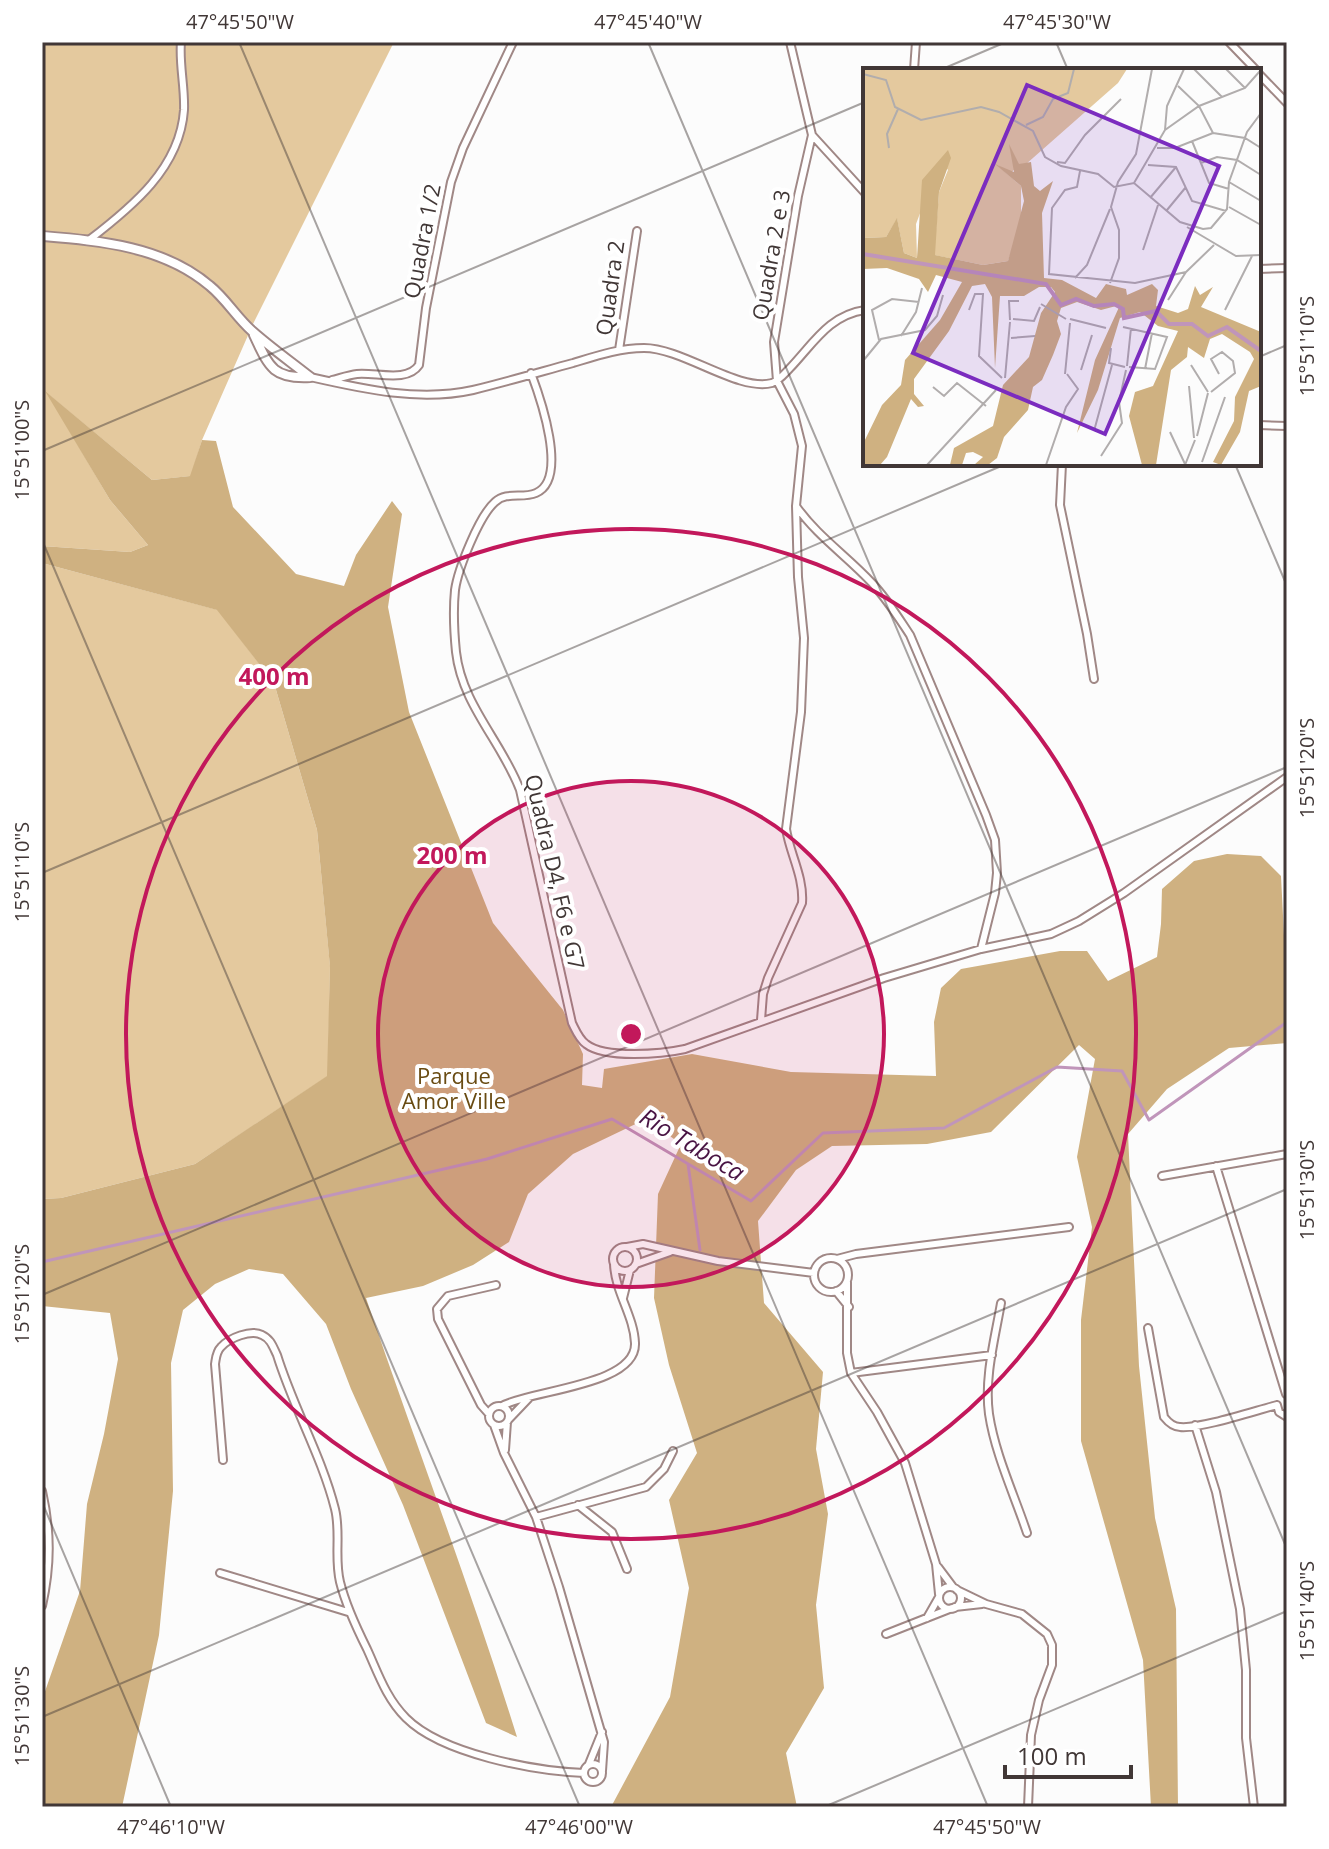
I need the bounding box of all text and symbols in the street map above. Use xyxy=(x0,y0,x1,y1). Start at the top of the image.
text: 47°45'50"W xyxy=(186,8,295,35)
text: 47°45'40"W xyxy=(594,8,703,35)
text: 47°45'30"W xyxy=(1003,8,1112,35)
inset map xyxy=(863,68,1261,466)
street label: Quadra 1/2 xyxy=(395,181,447,301)
street label: Quadra 2 e 3 xyxy=(744,187,796,323)
street label: Quadra 2 xyxy=(587,238,631,337)
text: 15°51'10"S xyxy=(1293,296,1320,396)
text: 15°51'00"S xyxy=(8,400,35,500)
text: 400 m xyxy=(239,659,309,692)
text: 15°51'20"S xyxy=(1293,718,1320,818)
street label: Quadra D4, F6 e G7 xyxy=(519,771,593,972)
text: 15°51'10"S xyxy=(8,822,35,922)
text: 200 m xyxy=(417,838,487,871)
centre of rings xyxy=(617,1020,645,1048)
park label: Parque Amor Ville xyxy=(402,1060,506,1115)
water label: Rio Taboca xyxy=(634,1099,752,1188)
text: 15°51'30"S xyxy=(1293,1140,1320,1240)
text: 15°51'20"S xyxy=(8,1244,35,1344)
text: 15°51'40"S xyxy=(1293,1561,1320,1661)
text: 15°51'30"S xyxy=(8,1666,35,1766)
scale bar xyxy=(1005,1729,1131,1779)
text: 100 m xyxy=(1017,1739,1087,1772)
text: 47°46'10"W xyxy=(117,1813,226,1840)
text: 47°46'00"W xyxy=(525,1813,634,1840)
text: 47°45'50"W xyxy=(933,1813,1042,1840)

